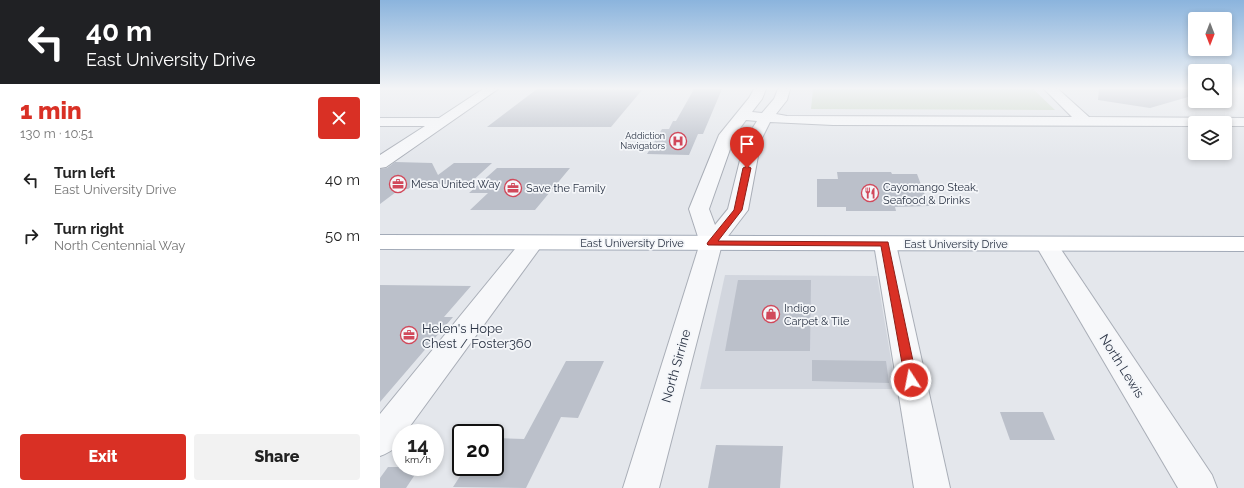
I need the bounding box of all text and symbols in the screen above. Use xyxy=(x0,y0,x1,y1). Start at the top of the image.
north arrow xyxy=(1188,12,1232,56)
map controls xyxy=(1188,12,1232,160)
text: 40 m xyxy=(86,15,152,48)
icon: left xyxy=(20,16,72,68)
text: East University Drive xyxy=(86,49,256,70)
button: search xyxy=(1188,64,1232,108)
text: 1 min xyxy=(20,96,82,125)
button: close xyxy=(318,97,360,139)
button: layers xyxy=(1188,116,1232,160)
text: 130 m · 10:51 xyxy=(20,126,93,141)
pin xyxy=(730,127,764,168)
place label: Addiction Navigators xyxy=(620,131,666,151)
hospital icon: Addiction Navigators xyxy=(668,131,688,151)
icon: arrive xyxy=(736,133,758,155)
text: Turn left xyxy=(54,164,115,182)
icon: left xyxy=(20,169,42,191)
text: 40 m xyxy=(325,171,360,189)
office icon: Mesa United Way xyxy=(388,174,408,194)
place label: Mesa United Way xyxy=(411,178,500,191)
office icon: Save the Family xyxy=(503,178,523,198)
place label: Cayomango Steak, Seafood & Drinks xyxy=(883,181,978,207)
text: East University Drive xyxy=(54,182,176,197)
place label: Save the Family xyxy=(526,182,606,195)
restaurant icon: Cayomango Steak, Seafood & Drinks xyxy=(860,183,880,203)
text: Turn right xyxy=(54,220,124,238)
icon: right xyxy=(20,225,42,247)
text: 50 m xyxy=(325,227,360,245)
street label: East University Drive xyxy=(580,237,684,250)
text: North Centennial Way xyxy=(54,238,185,253)
street label: East University Drive xyxy=(904,238,1008,251)
place label: Indigo Carpet & Tile xyxy=(784,302,850,328)
shop icon: Indigo Carpet & Tile xyxy=(761,304,781,324)
place label: Helen's Hope Chest / Foster360 xyxy=(422,321,532,351)
office icon: Helen's Hope Chest / Foster360 xyxy=(399,325,419,345)
street label: North Sirrine xyxy=(658,327,694,404)
street label: North Lewis xyxy=(1097,331,1147,401)
position arrow xyxy=(890,359,932,401)
speed limit sign: 20 xyxy=(452,424,504,476)
text: 14 xyxy=(407,433,429,457)
button: Exit xyxy=(20,434,186,480)
button: Share xyxy=(194,434,360,480)
text: km/h xyxy=(405,454,431,465)

